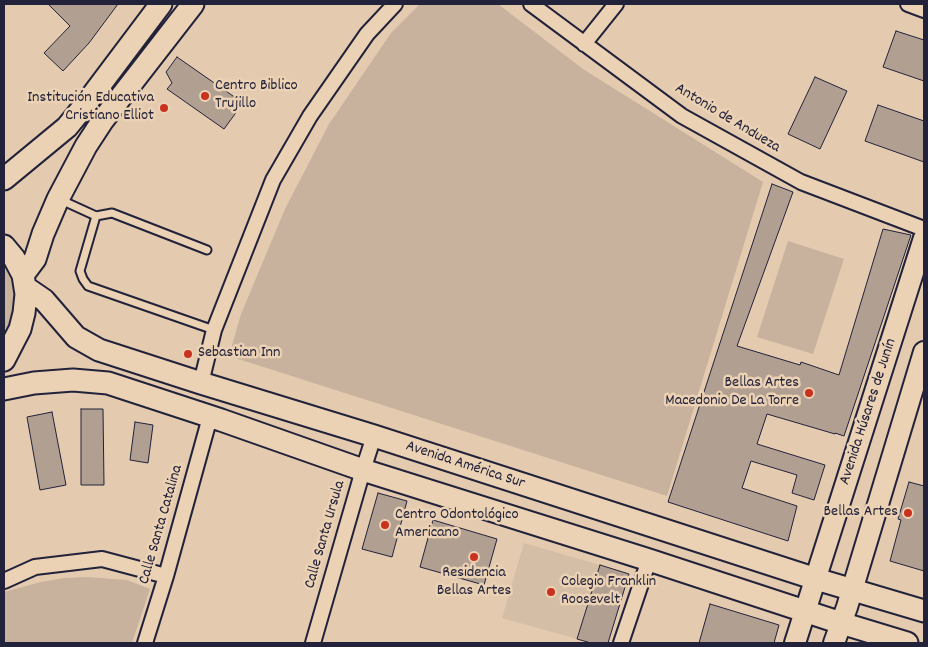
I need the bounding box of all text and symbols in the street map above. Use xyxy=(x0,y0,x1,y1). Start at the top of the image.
place label: Centro Biblico Trujillo xyxy=(215,77,298,115)
street label: Antonio de Andueza xyxy=(671,80,783,158)
place label: Institución Educativa Cristiano Elliot xyxy=(27,89,154,127)
marker: Centro Biblico Trujillo xyxy=(199,90,211,102)
marker: Institución Educativa Cristiano Elliot xyxy=(158,102,170,114)
street label: Avenida Húsares de Junín xyxy=(836,336,902,488)
place label: Sebastian Inn xyxy=(198,344,280,364)
marker: Sebastian Inn xyxy=(182,348,194,360)
place label: Bellas Artes Macedonio De La Torre xyxy=(665,374,799,412)
marker: Bellas Artes Macedonio De La Torre xyxy=(803,387,815,399)
street label: Avenida América Sur xyxy=(403,438,527,494)
street label: Calle Santa Catalina xyxy=(136,463,188,587)
street label: Calle Santa Ursula xyxy=(301,479,351,591)
place label: Bellas Artes xyxy=(824,503,898,523)
place label: Centro Odontológico Americano xyxy=(395,506,519,544)
marker: Bellas Artes xyxy=(902,507,914,519)
marker: Centro Odontológico Americano xyxy=(379,519,391,531)
marker: Residencia Bellas Artes xyxy=(468,551,480,563)
place label: Residencia Bellas Artes xyxy=(437,564,511,602)
place label: Colegio Franklin Roosevelt xyxy=(561,573,656,611)
marker: Colegio Franklin Roosevelt xyxy=(545,586,557,598)

